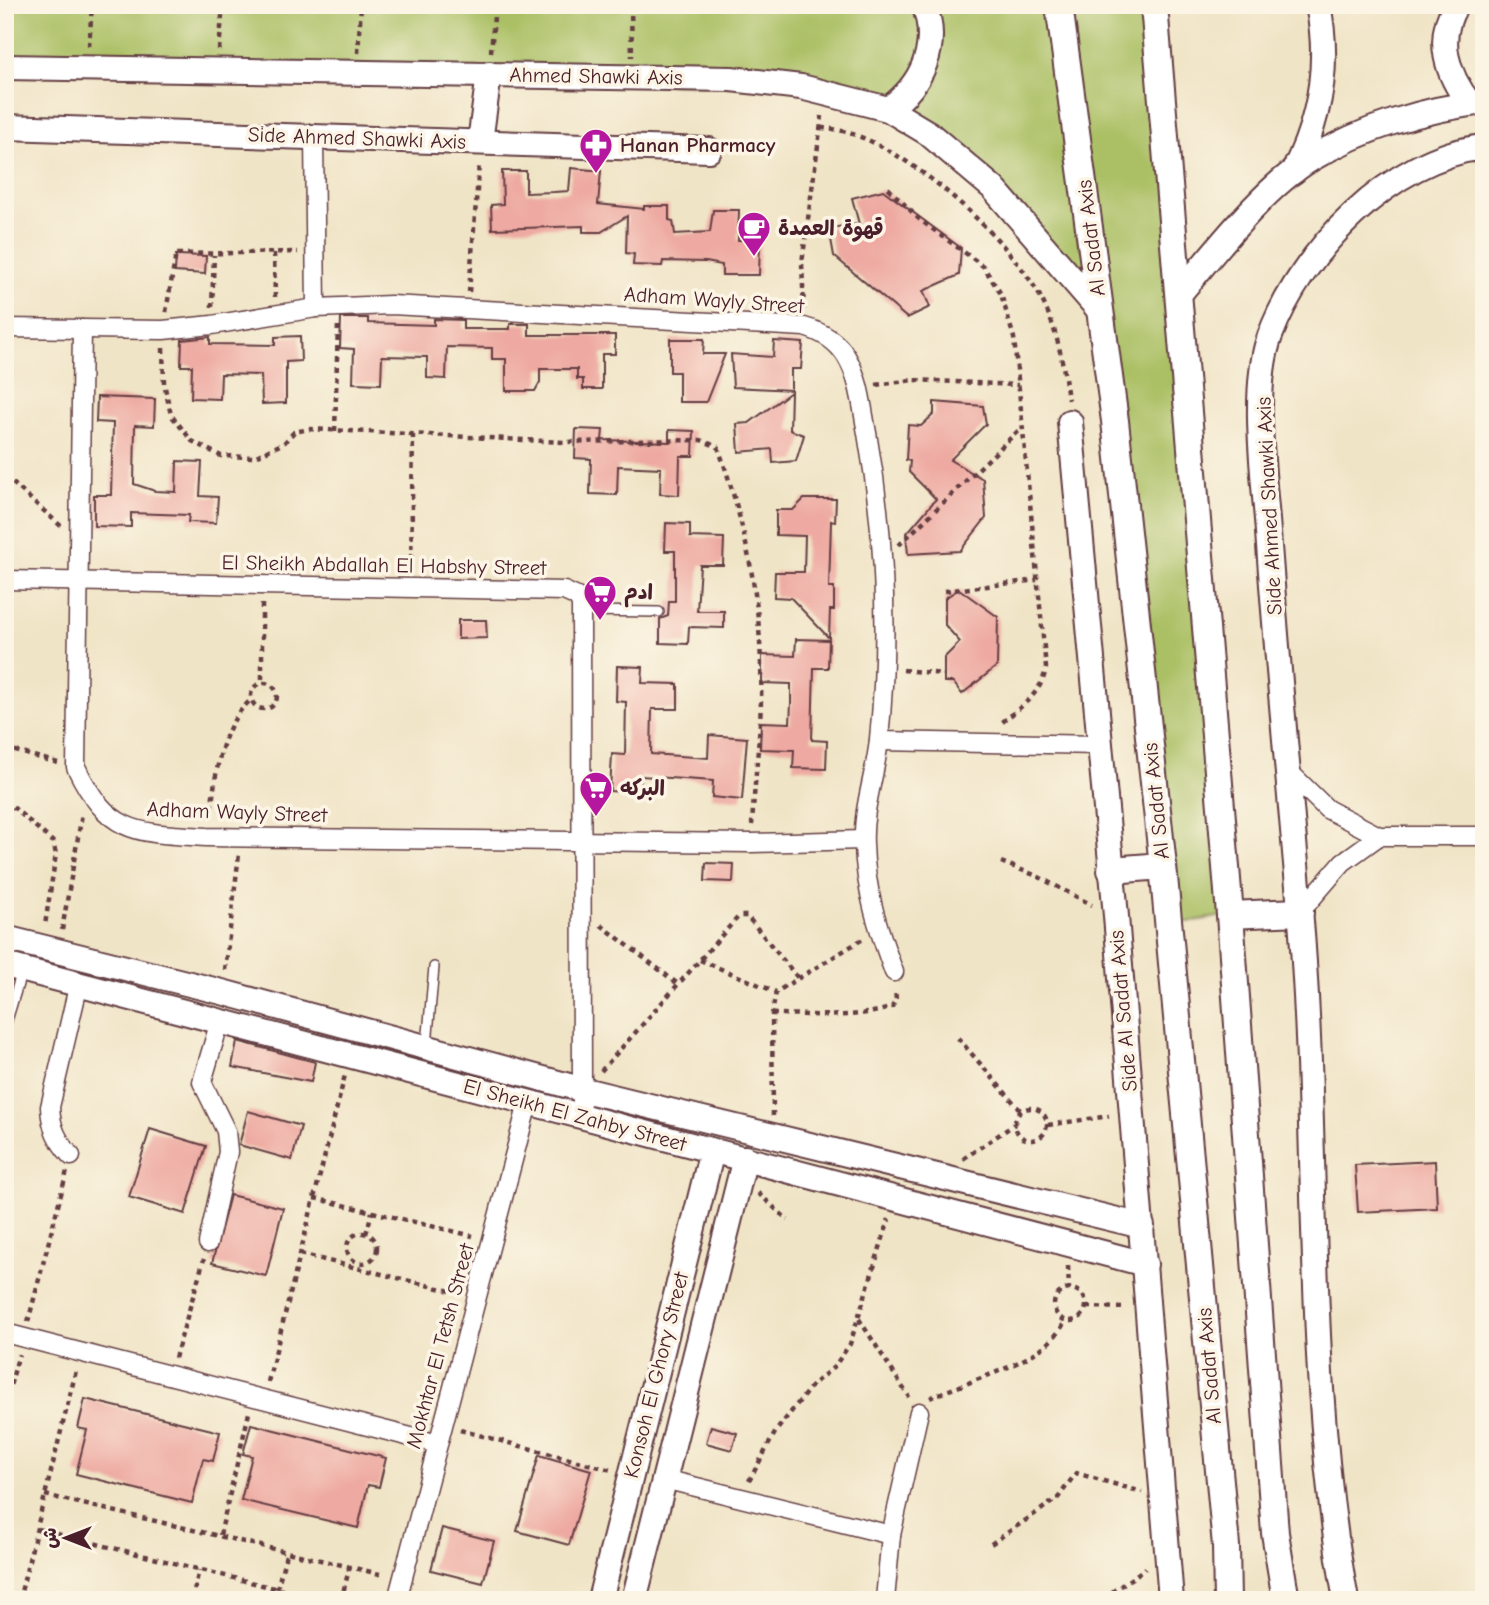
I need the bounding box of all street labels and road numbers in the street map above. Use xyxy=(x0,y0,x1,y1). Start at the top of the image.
street label: Ahmed Shawki Axis xyxy=(509,62,683,90)
street label: Side Ahmed Shawki Axis xyxy=(247,122,467,154)
street label: Al Sadat Axis xyxy=(1072,179,1110,297)
street label: Adham Wayly Street xyxy=(623,282,806,318)
street label: Side Ahmed Shawki Axis xyxy=(1251,396,1287,616)
street label: El Sheikh Abdallah El Habshy Street xyxy=(221,550,548,580)
street label: Al Sadat Axis xyxy=(1138,742,1174,860)
street label: Adham Wayly Street xyxy=(146,797,329,827)
street label: Side Al Sadat Axis xyxy=(1104,929,1142,1093)
street label: El Sheikh El Zahby Street xyxy=(461,1074,690,1157)
street label: Mokhtar El Tetsh Street xyxy=(401,1240,479,1451)
street label: Konsoh El Ghory Street xyxy=(619,1269,693,1481)
street label: Al Sadat Axis xyxy=(1192,1307,1226,1425)

